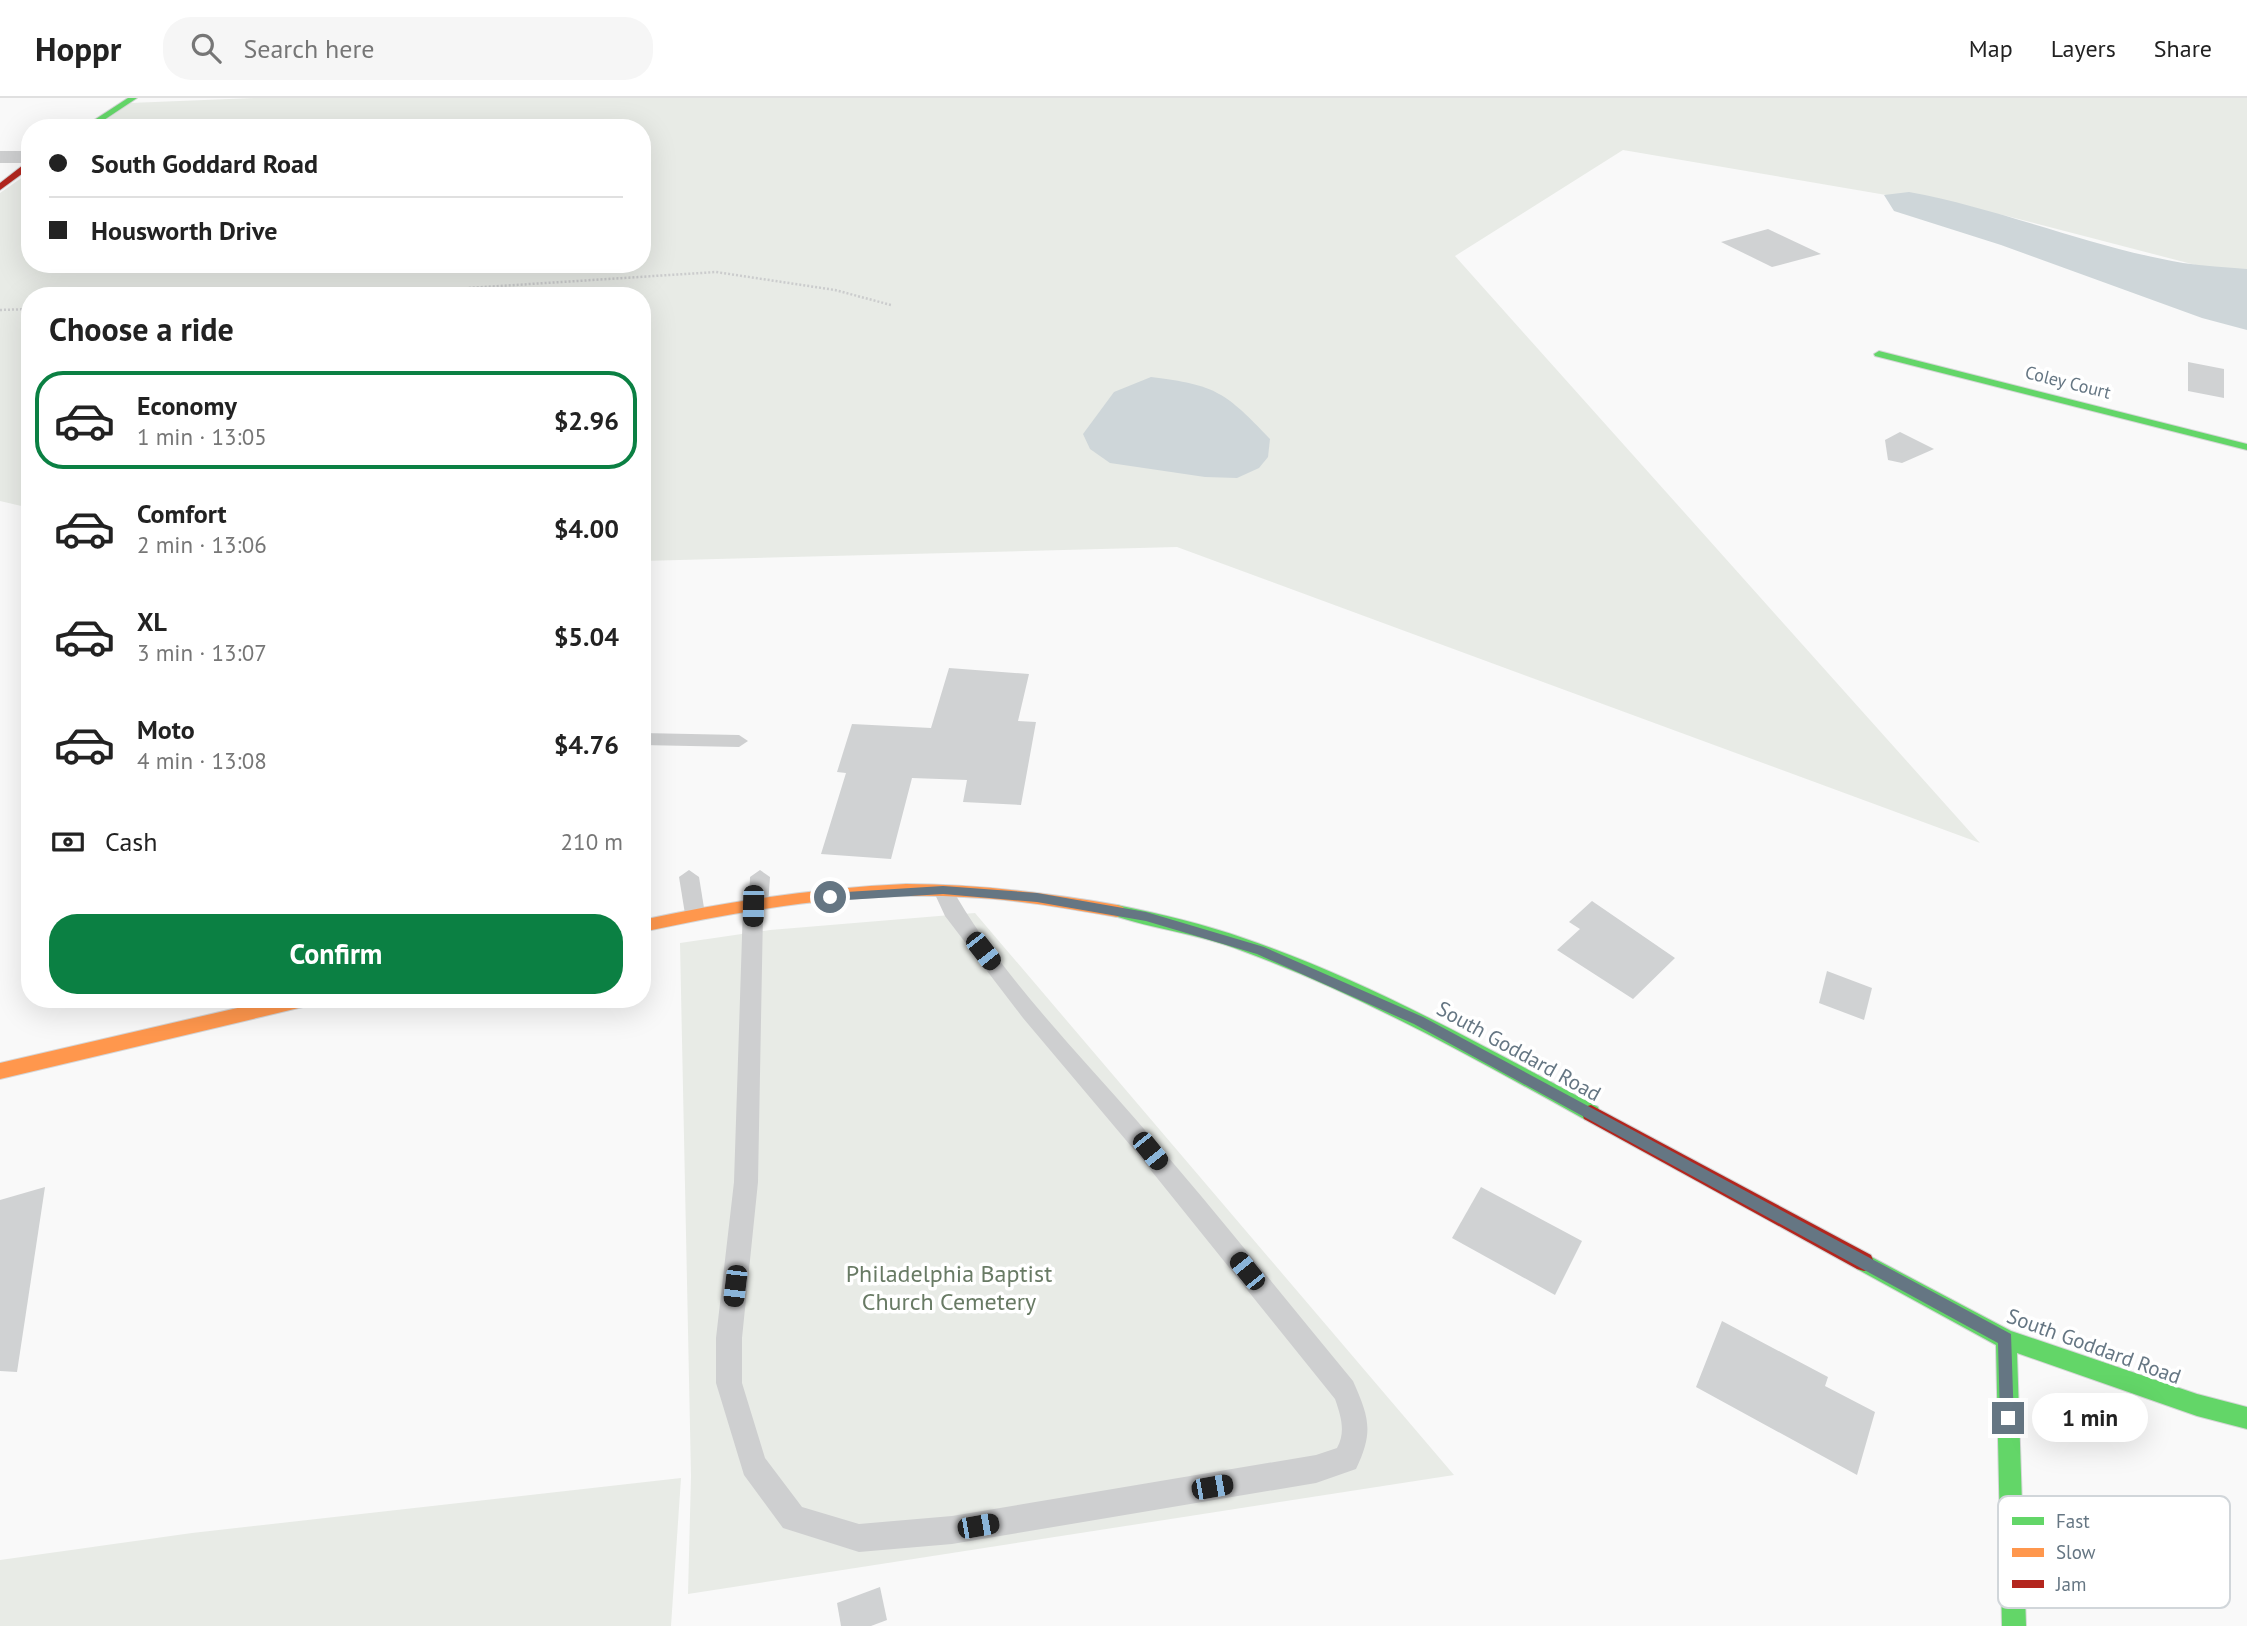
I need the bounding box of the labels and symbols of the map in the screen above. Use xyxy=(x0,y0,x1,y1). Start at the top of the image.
street label: Coley Court xyxy=(2023,360,2113,404)
route start xyxy=(814,881,846,913)
car xyxy=(743,885,764,927)
car xyxy=(962,928,1005,974)
street label: South Goddard Road xyxy=(1432,995,1606,1107)
car xyxy=(1129,1128,1172,1174)
car xyxy=(1226,1248,1269,1294)
park label: Philadelphia Baptist Church Cemetery xyxy=(846,1258,1052,1317)
car xyxy=(723,1264,748,1308)
street label: South Goddard Road xyxy=(2003,1302,2185,1390)
callout: 1 min xyxy=(2032,1394,2148,1442)
route end xyxy=(1992,1402,2024,1434)
car xyxy=(1190,1473,1235,1501)
legend xyxy=(1998,1496,2230,1608)
text: Fast xyxy=(2056,1509,2090,1533)
car xyxy=(956,1512,1001,1540)
text: Slow xyxy=(2056,1540,2096,1564)
text: Jam xyxy=(2055,1572,2086,1596)

